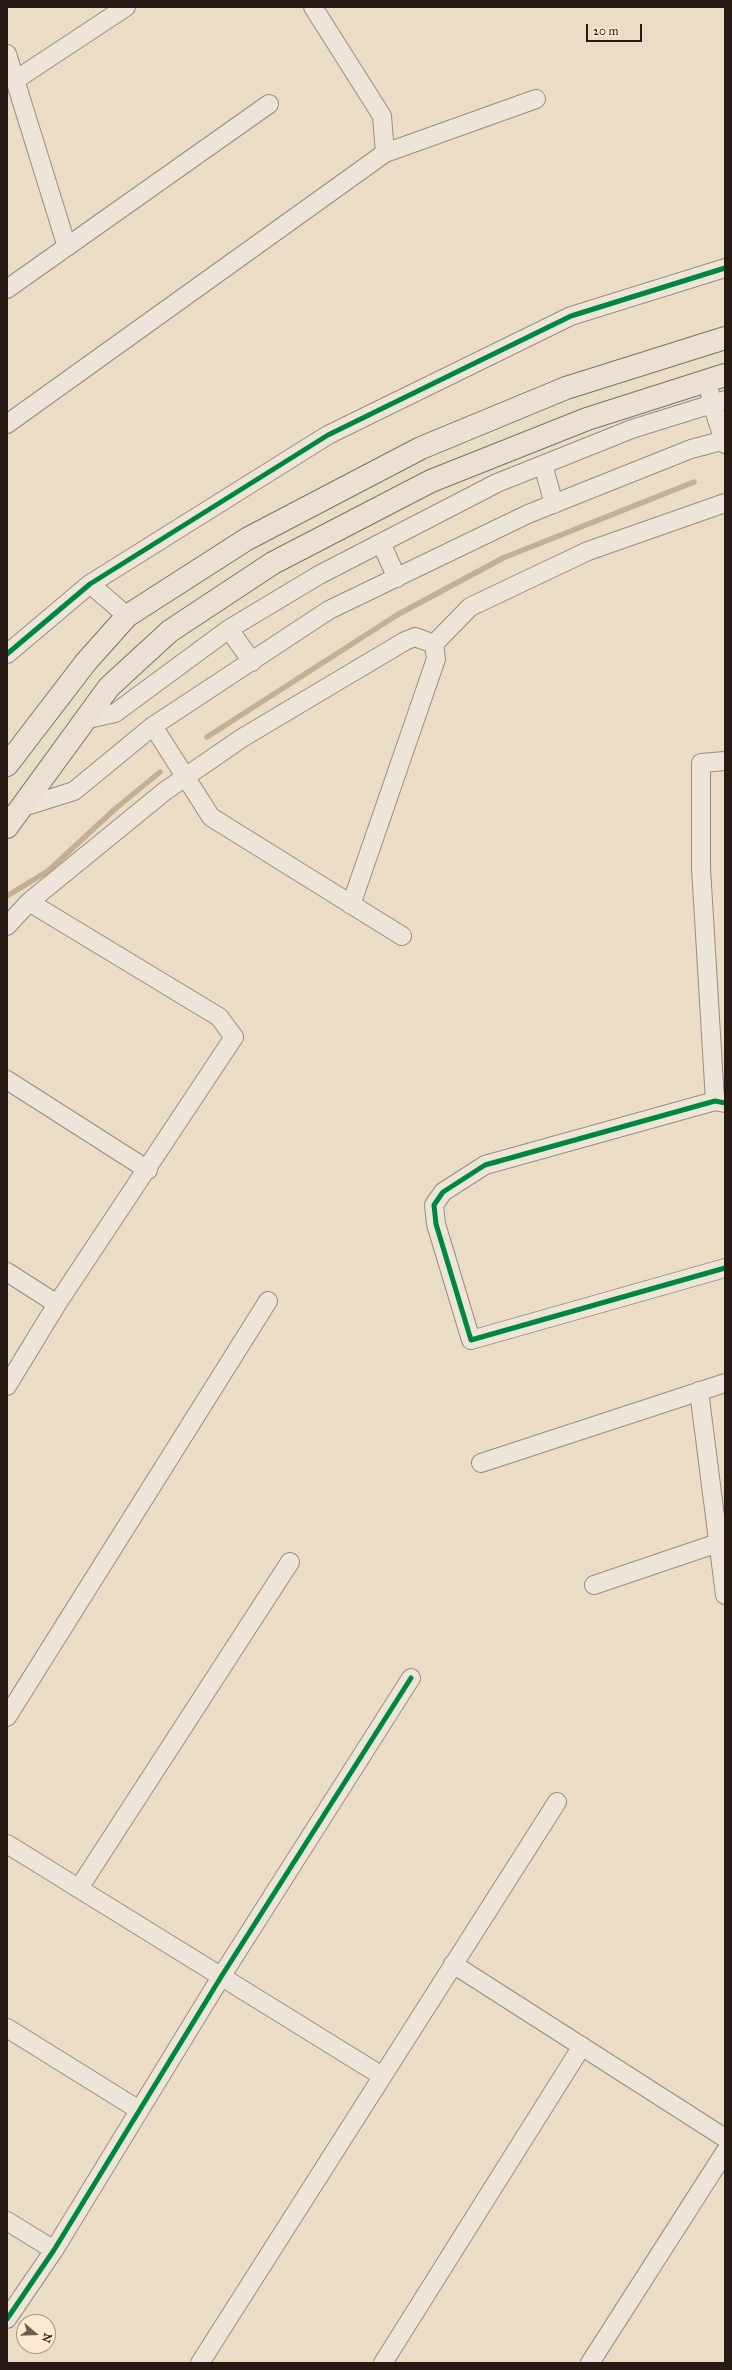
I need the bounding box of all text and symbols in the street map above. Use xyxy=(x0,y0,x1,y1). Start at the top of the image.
scale bar xyxy=(588,16,644,42)
text: 20 m xyxy=(593,24,619,38)
north arrow xyxy=(16,2314,56,2354)
text: N xyxy=(39,2331,55,2344)

